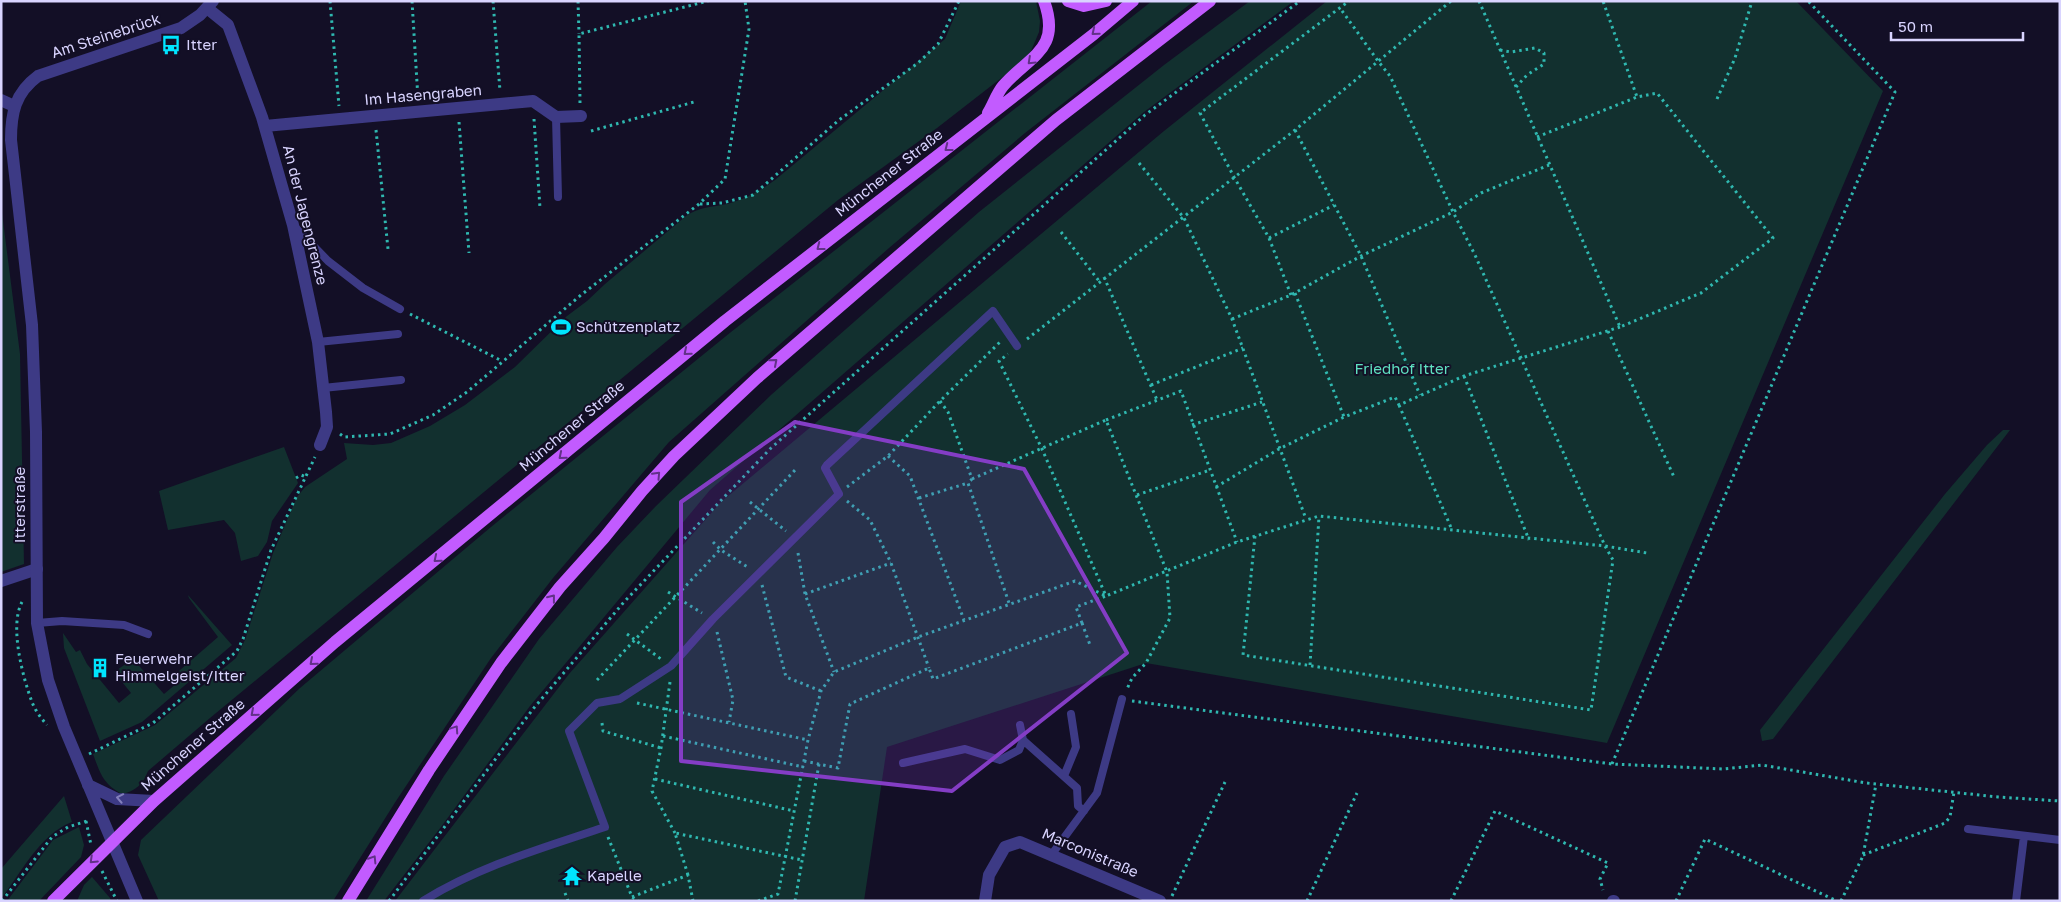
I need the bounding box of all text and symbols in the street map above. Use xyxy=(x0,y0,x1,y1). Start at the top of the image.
street label: Am Steinebrück xyxy=(49,9,163,61)
scale bar xyxy=(1891,10,2024,42)
text: 50 m xyxy=(1898,17,1933,35)
one-way arrow xyxy=(1092,27,1101,35)
bus stop icon: Itter xyxy=(160,34,182,56)
place label: Itter xyxy=(186,35,217,53)
one-way arrow xyxy=(1028,55,1037,64)
street label: Im Hasengraben xyxy=(363,80,482,108)
street label: Münchener Straße xyxy=(831,124,946,220)
one-way arrow xyxy=(945,142,954,150)
street label: An der Jagengrenze xyxy=(280,143,332,287)
one-way arrow xyxy=(816,242,825,251)
sports icon: Schützenplatz xyxy=(550,316,572,338)
place label: Schützenplatz xyxy=(576,317,681,335)
one-way arrow xyxy=(684,347,693,356)
one-way arrow xyxy=(769,359,778,368)
park label: Friedhof Itter xyxy=(1354,359,1450,377)
street label: Münchener Straße xyxy=(515,376,628,474)
one-way arrow xyxy=(559,450,568,458)
street label: Itterstraße xyxy=(10,466,28,543)
one-way arrow xyxy=(651,471,660,480)
one-way arrow xyxy=(433,553,442,562)
one-way arrow xyxy=(546,595,554,604)
place label: Feuerwehr Himmelgeist/Itter xyxy=(115,649,245,684)
one-way arrow xyxy=(309,656,318,665)
building icon: Feuerwehr Himmelgeist/Itter xyxy=(89,657,111,679)
street label: Münchener Straße xyxy=(137,694,248,794)
one-way arrow xyxy=(250,707,259,716)
one-way arrow xyxy=(449,725,458,734)
one-way arrow xyxy=(115,794,124,804)
street label: Marconistraße xyxy=(1039,824,1142,881)
one-way arrow xyxy=(90,854,99,863)
one-way arrow xyxy=(367,856,377,865)
temple icon: Kapelle xyxy=(561,865,583,887)
place label: Kapelle xyxy=(587,866,642,884)

